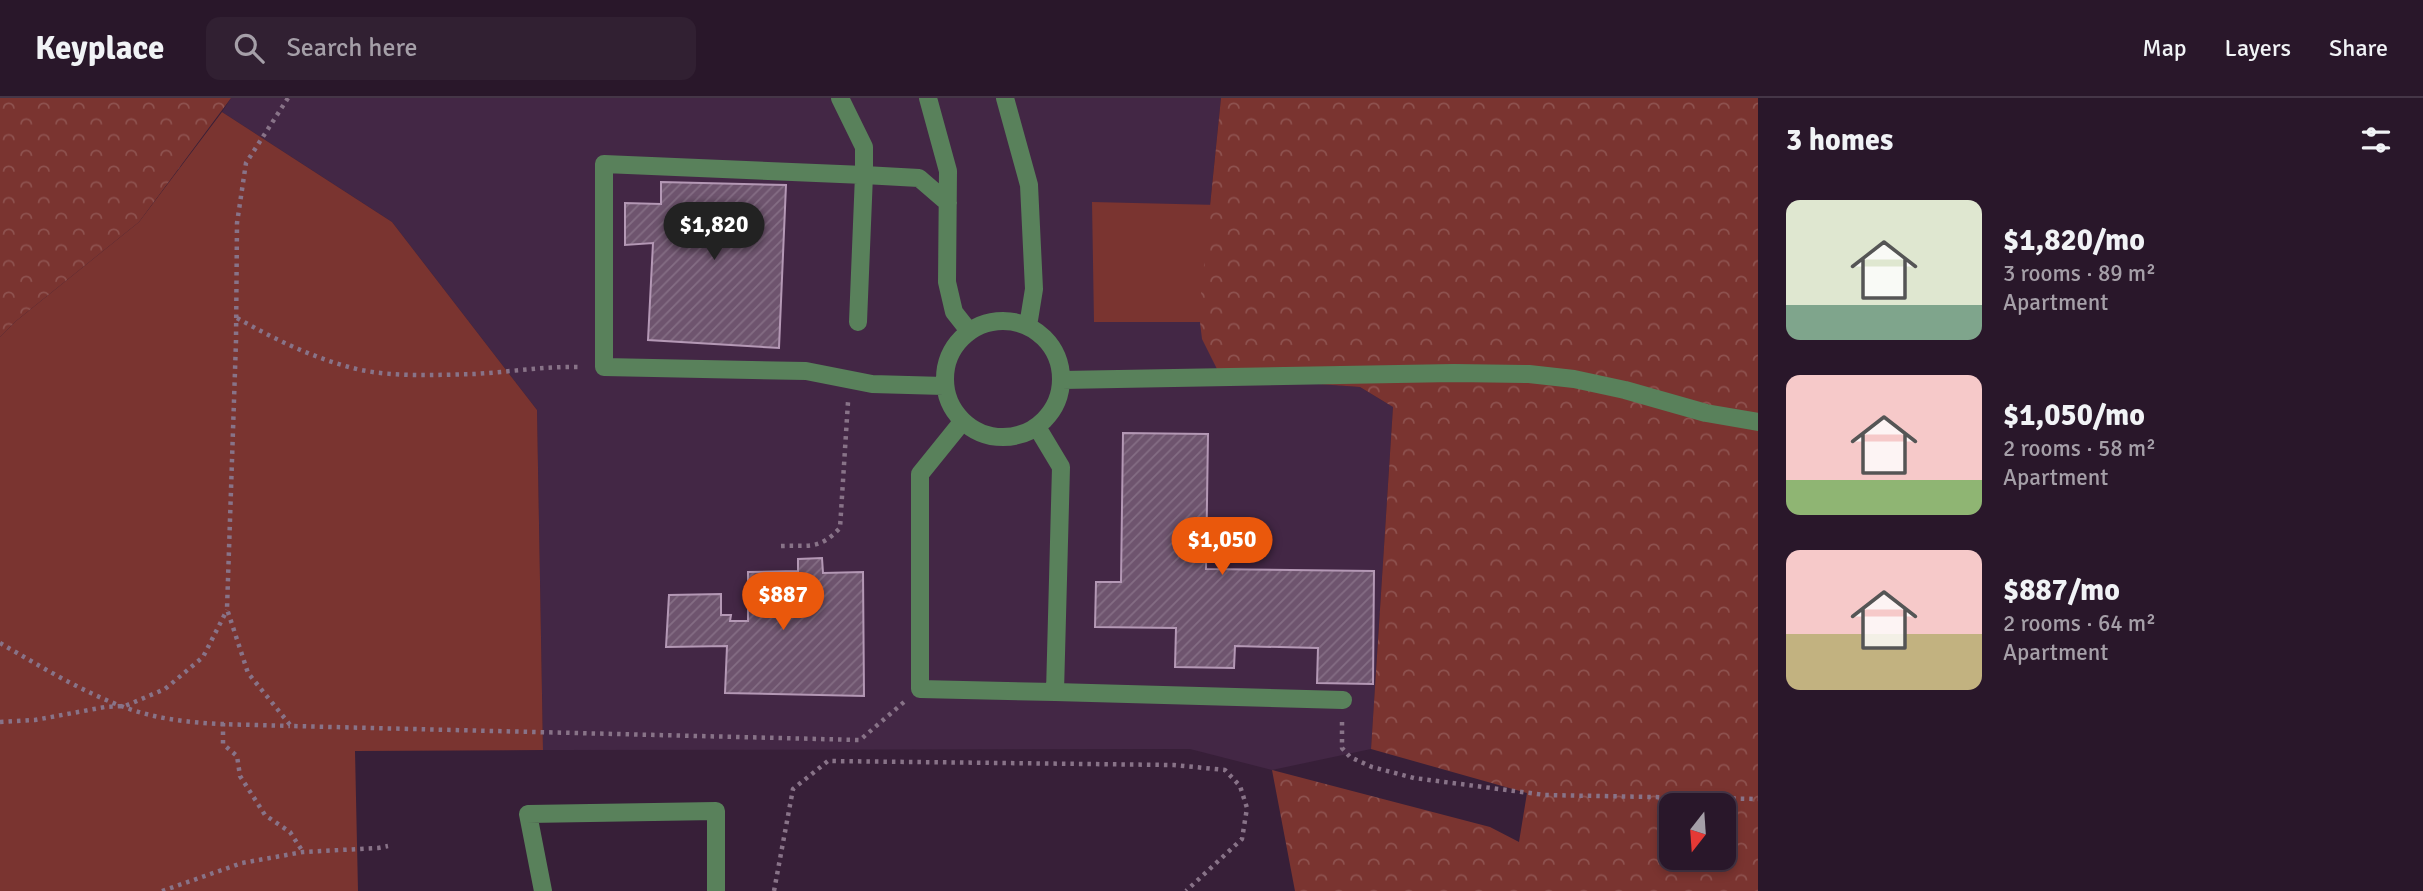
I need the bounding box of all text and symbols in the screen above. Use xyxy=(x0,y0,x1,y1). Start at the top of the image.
search box xyxy=(206,17,696,80)
text: Keyplace xyxy=(35,28,164,69)
icon: search xyxy=(230,29,268,67)
text: Search here xyxy=(286,32,418,64)
text: Map xyxy=(2142,33,2187,63)
text: Layers xyxy=(2225,33,2291,63)
text: Share xyxy=(2329,33,2388,63)
icon: filters xyxy=(2357,121,2395,159)
text: 3 homes xyxy=(1786,122,1893,159)
pin: $1,820 xyxy=(657,202,771,262)
text: $1,820 xyxy=(680,210,748,239)
text: $1,820/mo xyxy=(2003,222,2145,259)
icon: home xyxy=(1842,228,1926,312)
text: 3 rooms · 89 m² xyxy=(2003,259,2156,288)
text: Apartment xyxy=(2003,288,2108,317)
text: $1,050/mo xyxy=(2003,397,2145,434)
icon: home xyxy=(1842,403,1926,487)
text: 2 rooms · 58 m² xyxy=(2003,434,2156,463)
text: Apartment xyxy=(2003,463,2108,492)
pin: $1,050 xyxy=(1165,518,1279,577)
text: $1,050 xyxy=(1188,525,1256,554)
text: $887/mo xyxy=(2003,572,2120,609)
pin: $887 xyxy=(742,573,824,632)
icon: home xyxy=(1842,578,1926,662)
text: $887 xyxy=(758,580,808,609)
text: 2 rooms · 64 m² xyxy=(2003,609,2156,638)
text: Apartment xyxy=(2003,638,2108,667)
north arrow xyxy=(1659,793,1736,870)
map controls xyxy=(1659,793,1736,870)

